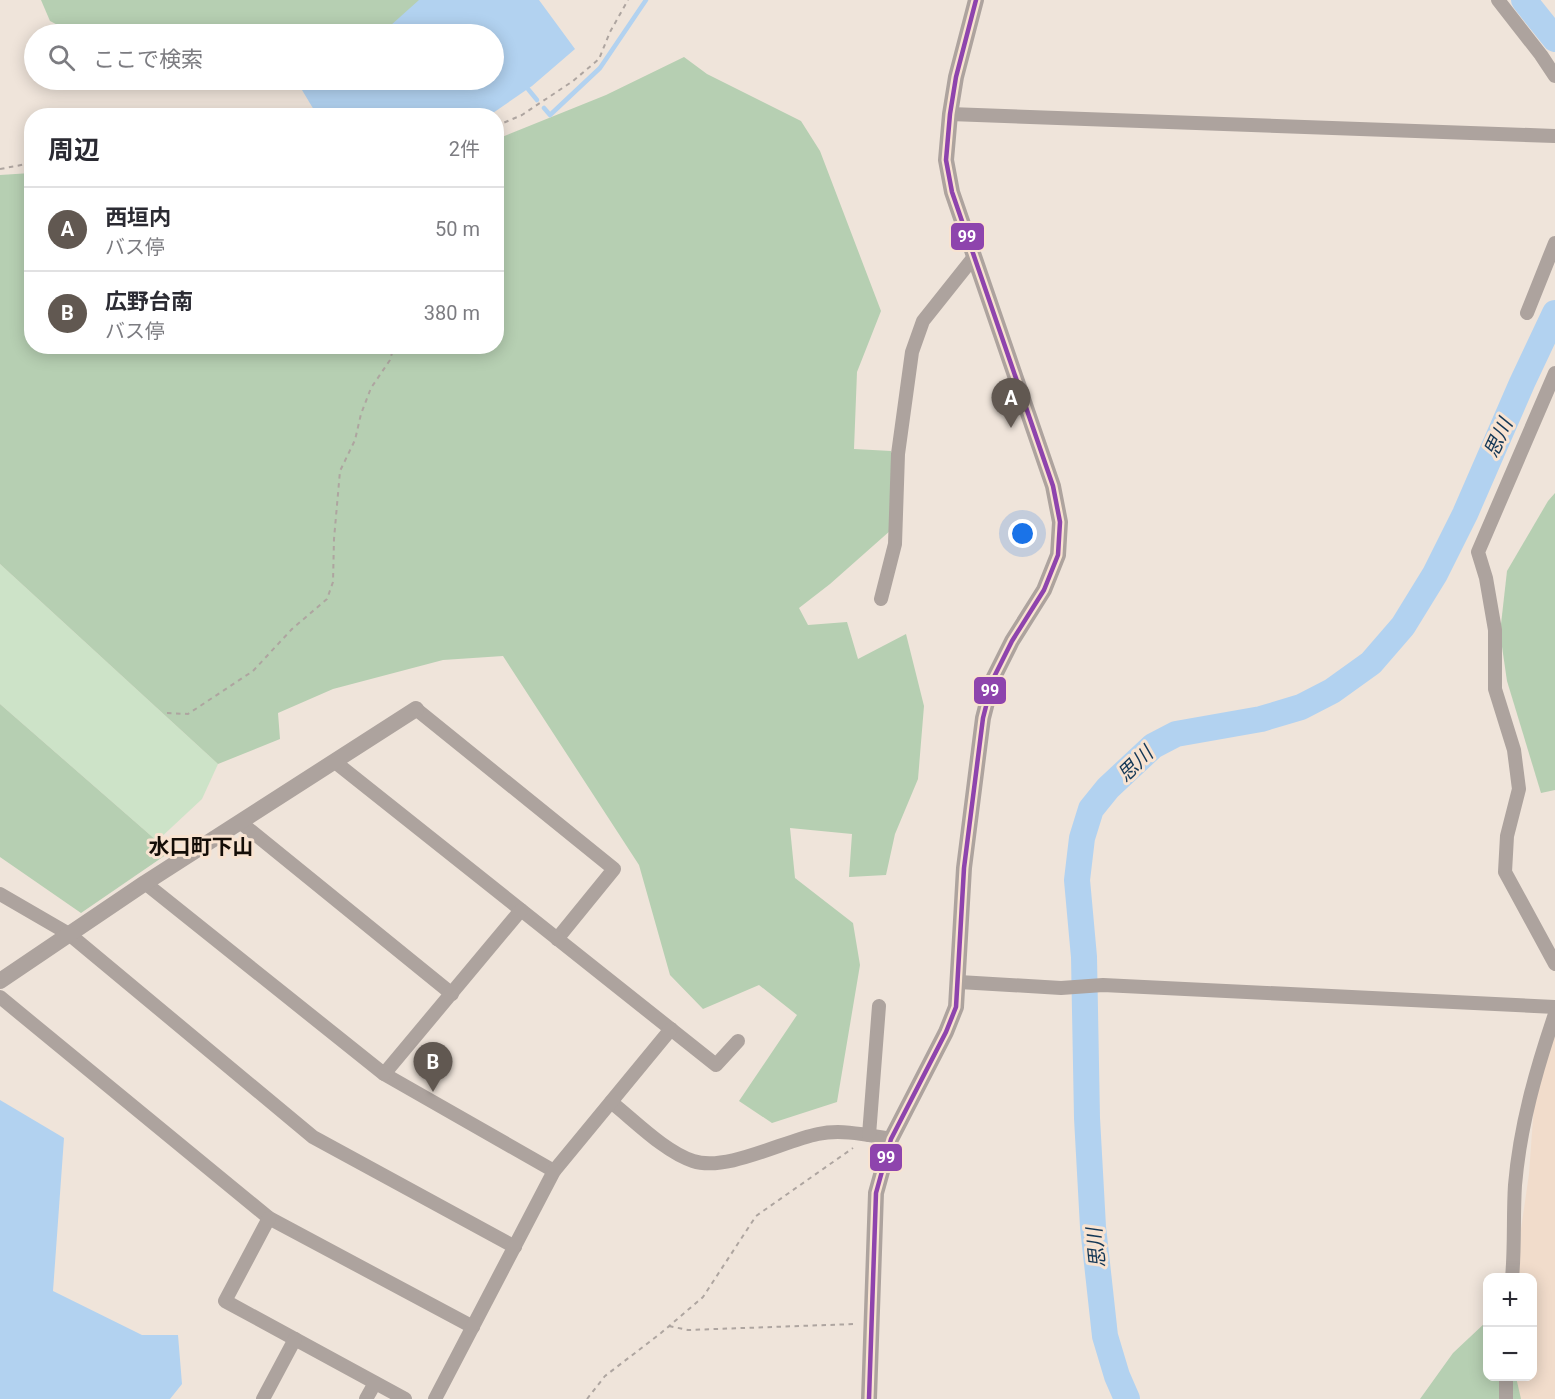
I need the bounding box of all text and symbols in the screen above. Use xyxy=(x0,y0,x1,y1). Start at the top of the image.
search box xyxy=(24,24,504,90)
icon: search xyxy=(45,41,78,74)
text: ここで検索 xyxy=(93,47,203,72)
text: 周辺 xyxy=(48,135,100,165)
text: 2件 xyxy=(449,137,480,161)
text: 西垣内 xyxy=(105,205,171,230)
text: A xyxy=(61,217,74,241)
text: 50 m xyxy=(435,217,480,241)
line badge: 99 xyxy=(950,222,985,251)
text: 99 xyxy=(958,227,976,246)
text: バス停 xyxy=(105,235,165,259)
text: 広野台南 xyxy=(105,289,193,314)
text: B xyxy=(61,301,74,325)
text: 380 m xyxy=(424,301,480,325)
text: バス停 xyxy=(105,319,165,343)
pin: A xyxy=(992,378,1030,428)
water label: 思川 xyxy=(1479,413,1518,461)
your location xyxy=(1008,519,1037,548)
line badge: 99 xyxy=(973,676,1007,705)
text: 99 xyxy=(981,681,999,700)
water label: 思川 xyxy=(1112,740,1159,787)
district label: 水口町下山 xyxy=(149,835,254,859)
pin: B xyxy=(414,1042,452,1092)
line badge: 99 xyxy=(869,1143,903,1172)
text: 99 xyxy=(877,1148,895,1167)
water label: 思川 xyxy=(1082,1225,1110,1269)
map controls xyxy=(1483,1273,1537,1381)
button: + xyxy=(1483,1273,1537,1327)
button: − xyxy=(1483,1327,1537,1381)

